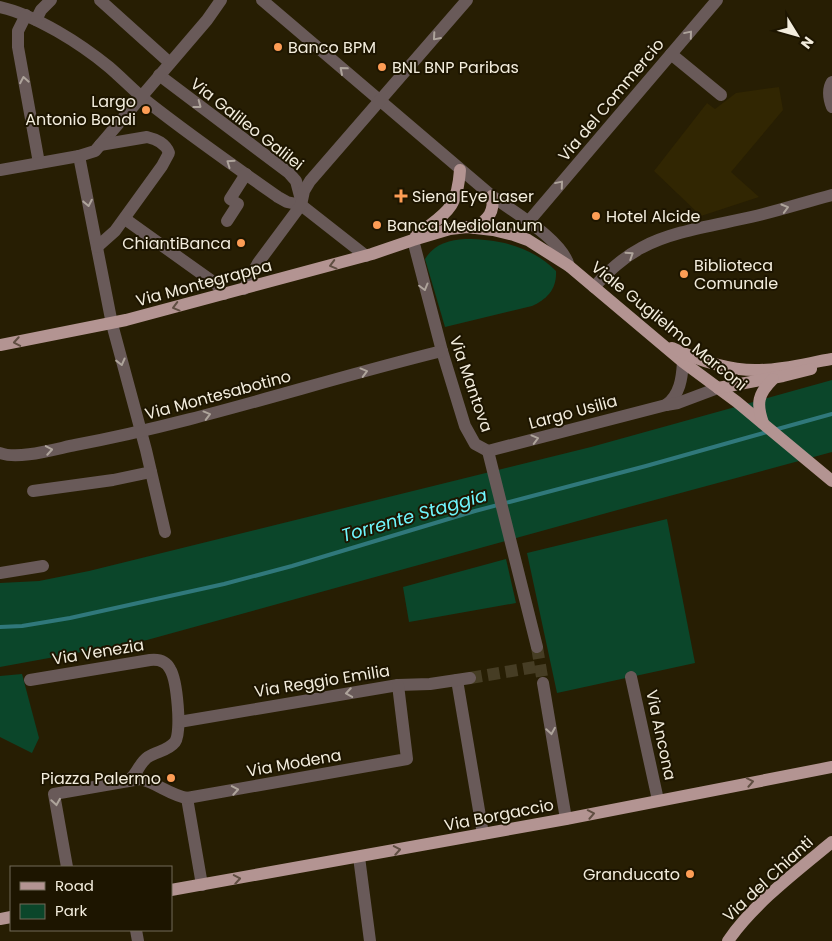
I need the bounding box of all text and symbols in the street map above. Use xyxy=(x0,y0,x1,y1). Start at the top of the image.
north arrow xyxy=(772,10,822,60)
one-way arrow xyxy=(432,31,441,40)
one-way arrow xyxy=(683,31,691,40)
text: N xyxy=(796,33,819,53)
street label: Via del Commercio xyxy=(553,34,669,166)
place label: Banco BPM xyxy=(288,36,376,59)
marker: Banco BPM xyxy=(272,41,284,53)
place label: BNL BNP Paribas xyxy=(392,56,519,79)
marker: BNL BNP Paribas xyxy=(376,61,388,73)
one-way arrow xyxy=(339,67,348,76)
street label: Via Galileo Galilei xyxy=(185,72,309,176)
one-way arrow xyxy=(19,76,30,85)
place label: Largo Antonio Bondi xyxy=(25,90,136,131)
one-way arrow xyxy=(192,99,202,108)
marker: Largo Antonio Bondi xyxy=(140,104,152,116)
one-way arrow xyxy=(226,160,236,169)
one-way arrow xyxy=(555,181,564,190)
place label: Siena Eye Laser xyxy=(412,185,534,208)
marker: Siena Eye Laser xyxy=(394,189,408,203)
one-way arrow xyxy=(83,199,93,208)
one-way arrow xyxy=(780,203,789,214)
place label: Hotel Alcide xyxy=(606,205,700,228)
marker: Hotel Alcide xyxy=(590,210,602,222)
place label: Banca Mediolanum xyxy=(387,214,543,237)
marker: Banca Mediolanum xyxy=(371,219,383,231)
place label: ChiantiBanca xyxy=(122,232,231,255)
marker: ChiantiBanca xyxy=(235,237,247,249)
one-way arrow xyxy=(625,251,634,261)
street label: Via Montegrappa xyxy=(133,254,275,312)
place label: Biblioteca Comunale xyxy=(694,254,778,295)
street label: Viale Guglielmo Marconi xyxy=(586,256,752,396)
one-way arrow xyxy=(328,259,337,270)
marker: Biblioteca Comunale xyxy=(678,268,690,280)
one-way arrow xyxy=(419,282,429,291)
one-way arrow xyxy=(171,301,180,312)
street label: Via Mantova xyxy=(444,333,498,435)
one-way arrow xyxy=(13,336,22,346)
one-way arrow xyxy=(116,358,126,366)
street label: Via Montesabotino xyxy=(142,364,294,426)
one-way arrow xyxy=(360,368,368,378)
street label: Largo Usilia xyxy=(526,389,620,435)
one-way arrow xyxy=(203,410,212,421)
one-way arrow xyxy=(531,434,540,445)
one-way arrow xyxy=(44,446,53,456)
water label: Torrente Staggia xyxy=(338,482,490,548)
street label: Via Venezia xyxy=(50,633,146,671)
street label: Via Reggio Emilia xyxy=(253,659,391,703)
one-way arrow xyxy=(345,688,354,698)
street label: Via Ancona xyxy=(640,688,682,782)
one-way arrow xyxy=(546,726,556,735)
street label: Via Modena xyxy=(245,743,343,783)
place label: Piazza Palermo xyxy=(41,767,161,790)
marker: Piazza Palermo xyxy=(165,772,177,784)
one-way arrow xyxy=(746,778,754,788)
one-way arrow xyxy=(230,785,239,795)
street label: Via Borgaccio xyxy=(442,793,556,837)
one-way arrow xyxy=(50,799,61,807)
one-way arrow xyxy=(586,809,595,820)
street label: Via del Chianti xyxy=(718,831,818,927)
one-way arrow xyxy=(392,846,401,856)
place label: Granducato xyxy=(583,863,680,886)
legend xyxy=(10,866,172,931)
marker: Granducato xyxy=(684,868,696,880)
one-way arrow xyxy=(233,874,241,885)
text: Road xyxy=(55,875,94,896)
text: Park xyxy=(55,900,87,921)

